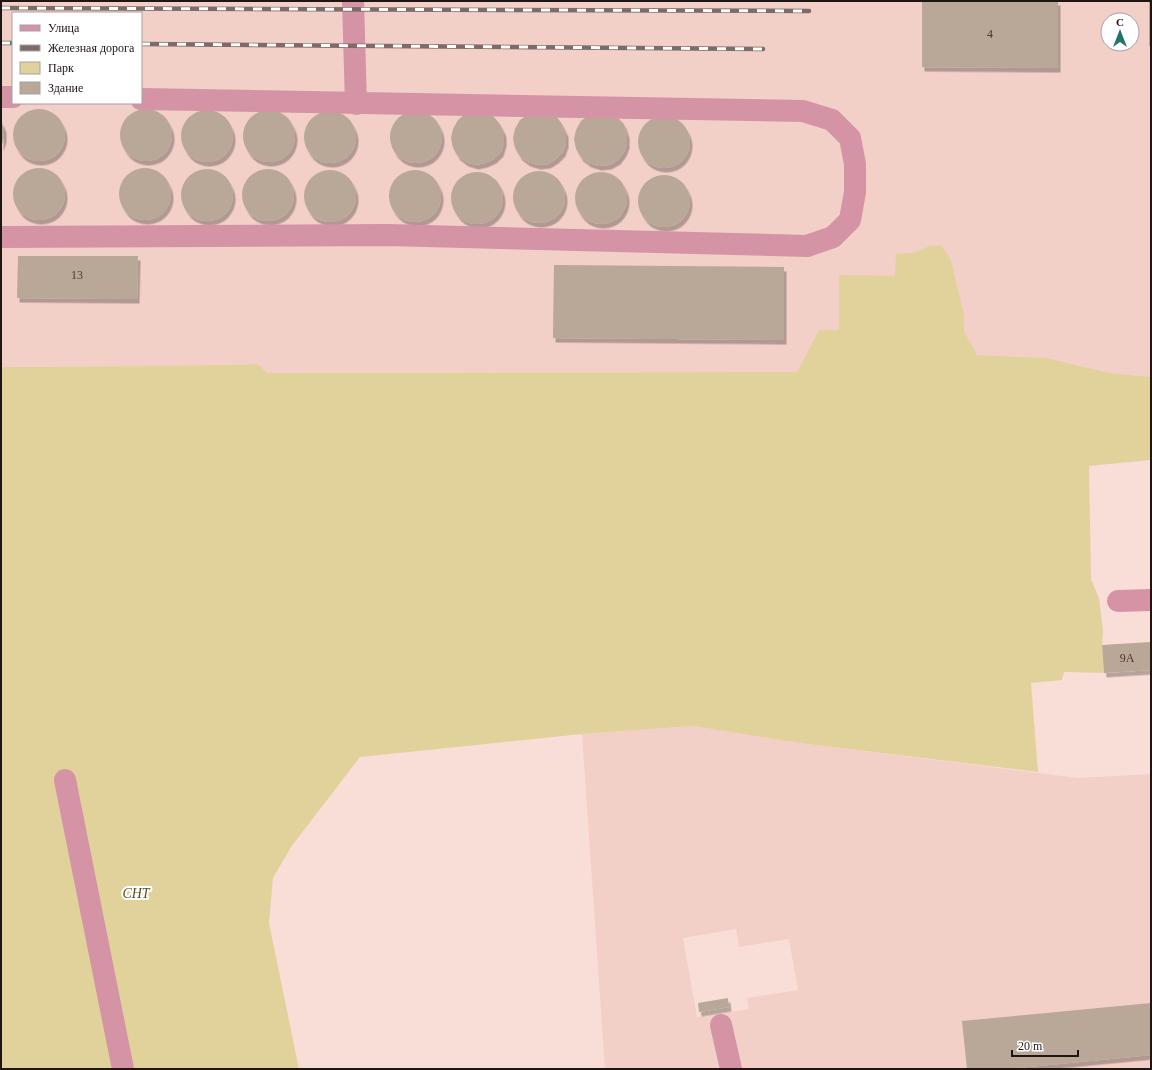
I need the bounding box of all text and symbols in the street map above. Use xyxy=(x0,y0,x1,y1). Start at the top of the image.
legend xyxy=(12,12,142,104)
north arrow xyxy=(1100,12,1140,52)
text: С xyxy=(1116,16,1124,28)
text: Улица xyxy=(48,21,80,35)
house number: 4 xyxy=(987,27,993,41)
text: Железная дорога xyxy=(48,41,135,55)
text: Парк xyxy=(48,61,74,75)
text: Здание xyxy=(48,81,83,95)
house number: 13 xyxy=(71,268,83,282)
house number: 9А xyxy=(1120,651,1135,665)
park label: СНТ xyxy=(122,886,151,901)
scale bar xyxy=(1012,1032,1078,1058)
text: 20 m xyxy=(1018,1039,1043,1053)

